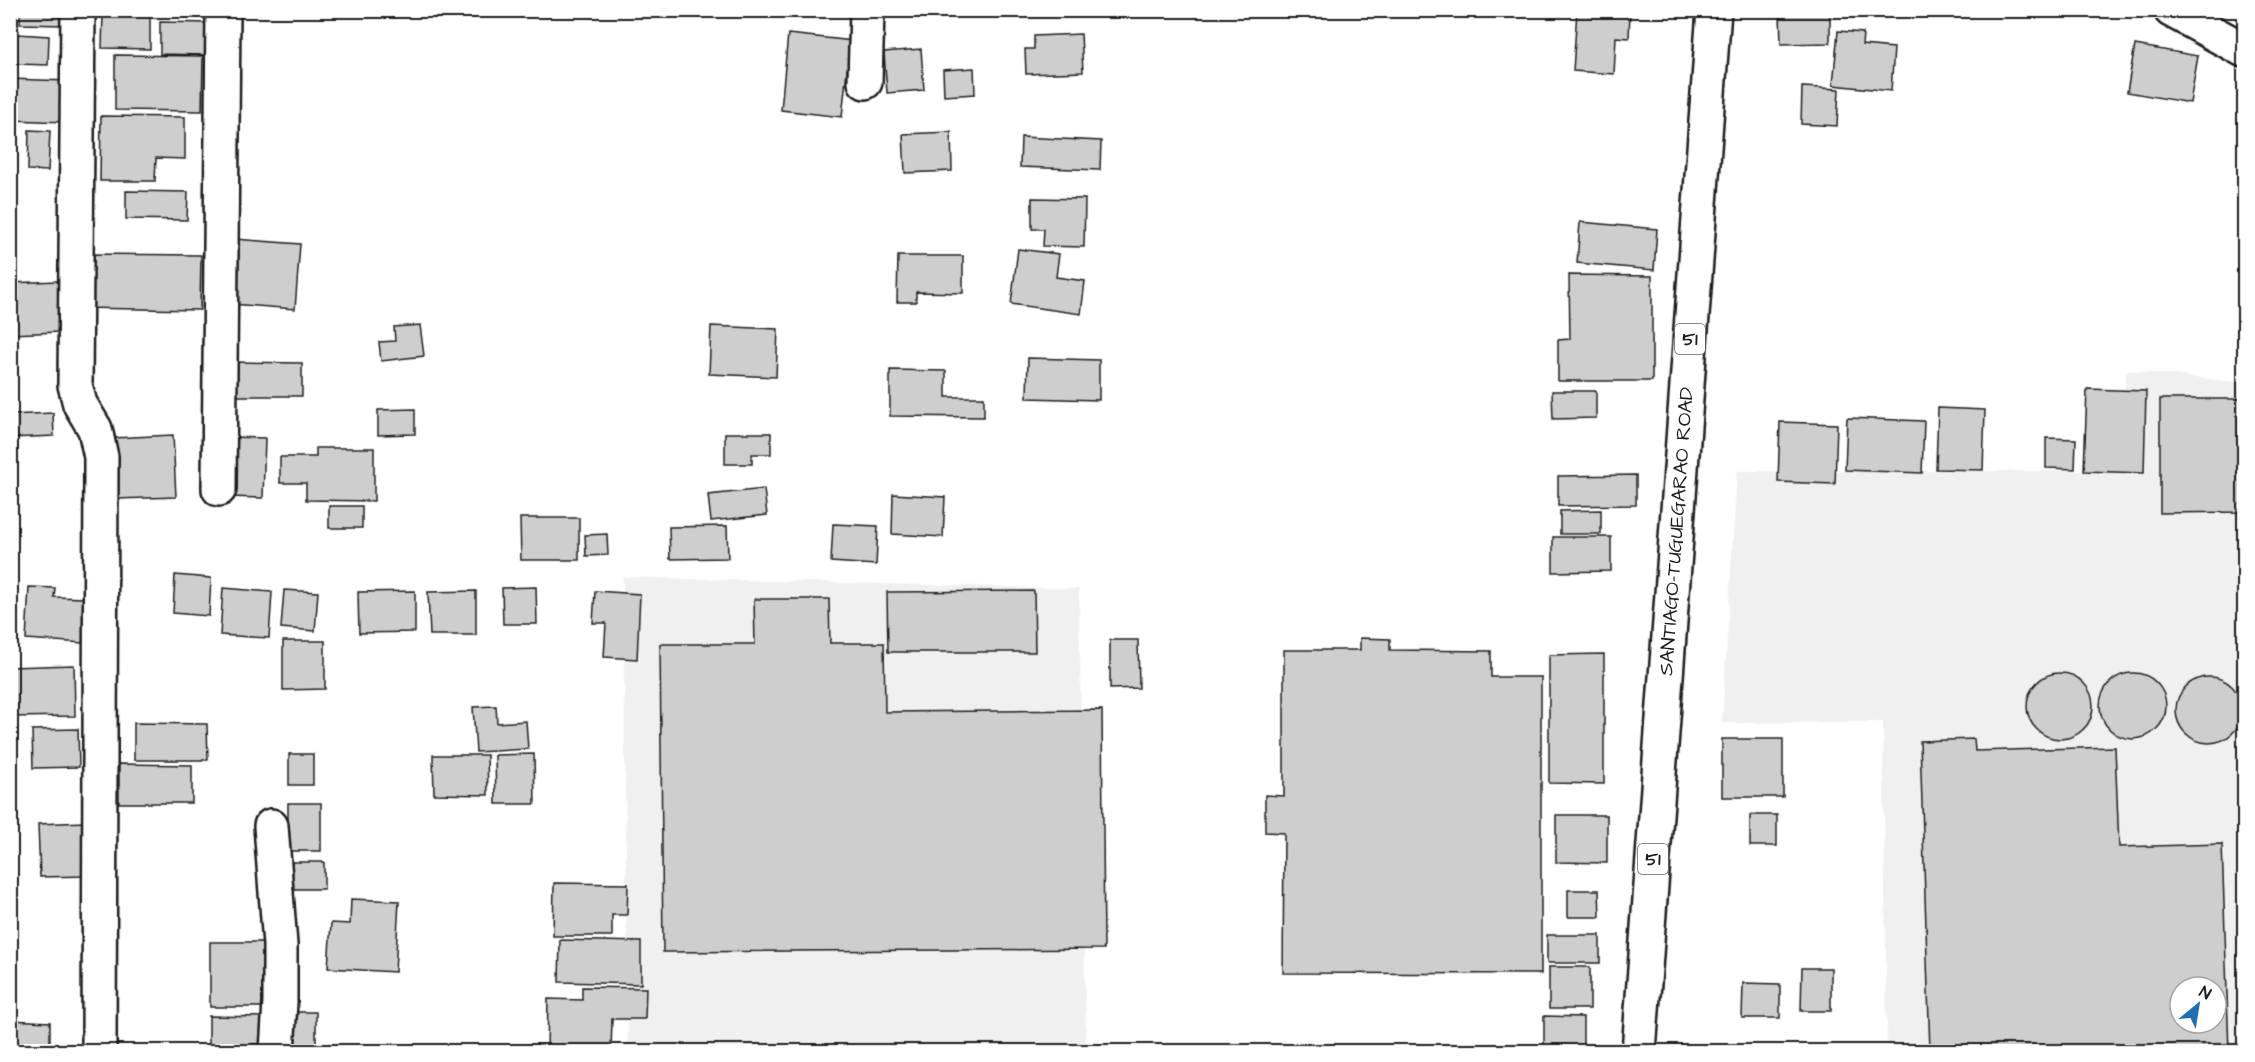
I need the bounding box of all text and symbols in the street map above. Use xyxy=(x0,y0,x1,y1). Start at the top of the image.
road number: 51 xyxy=(1675,324,1705,354)
street label: SANTIAGO-TUGUEGARAO ROAD xyxy=(1652,386,1701,677)
road number: 51 xyxy=(1638,844,1668,874)
north arrow xyxy=(2168,975,2228,1035)
text: N xyxy=(2195,981,2215,1005)

